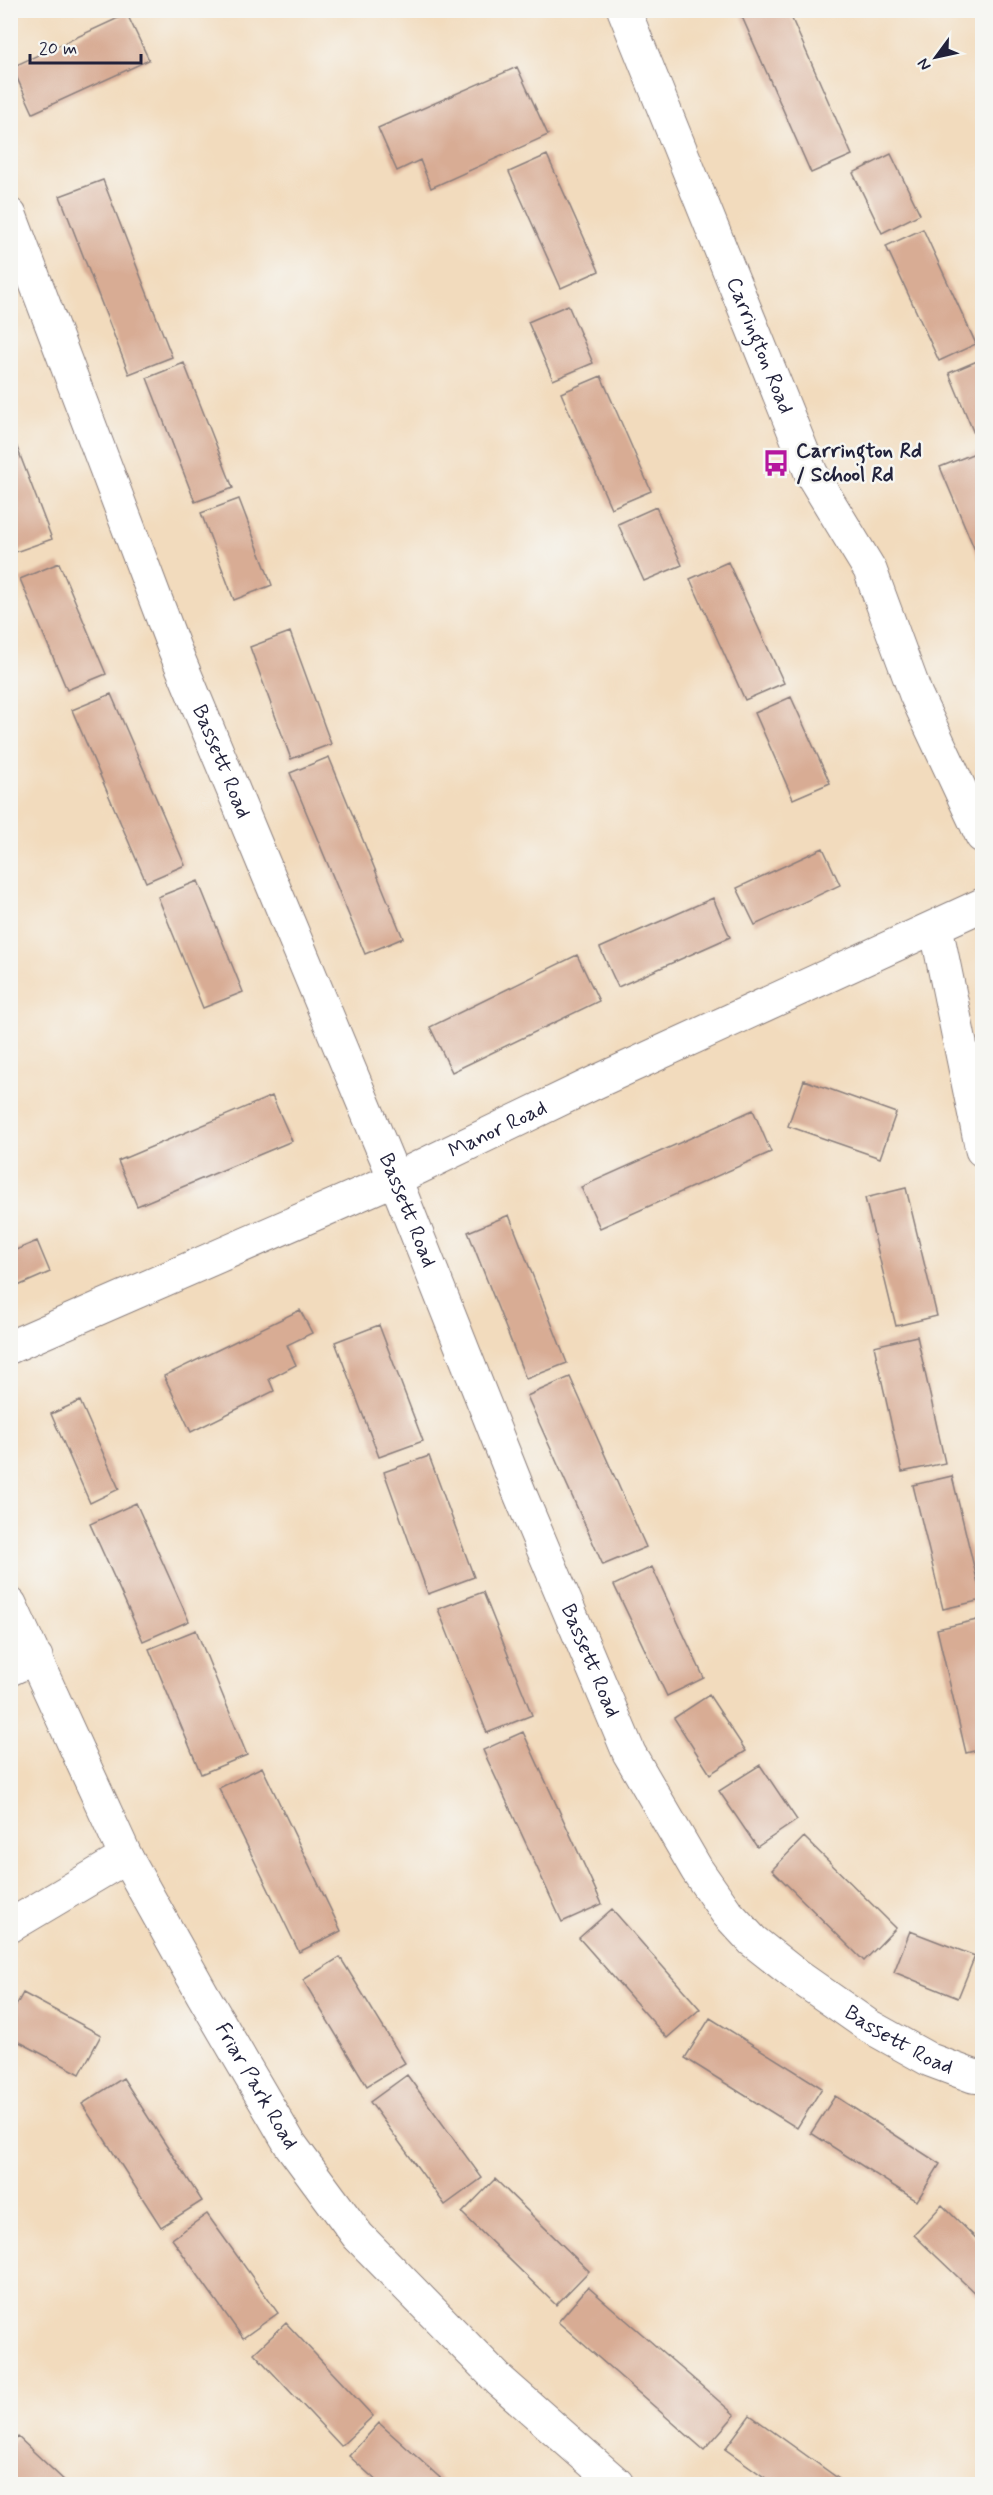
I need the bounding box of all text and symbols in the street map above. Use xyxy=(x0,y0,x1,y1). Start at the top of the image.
scale bar xyxy=(30,27,141,65)
north arrow xyxy=(906,27,966,87)
text: 20 m xyxy=(39,37,77,61)
text: N xyxy=(913,54,936,75)
street label: Carrington Road xyxy=(719,273,800,418)
place label: Carrington Rd / School Rd xyxy=(796,437,922,489)
bus stop icon: Carrington Rd / School Rd xyxy=(761,448,791,478)
street label: Bassett Road xyxy=(185,701,257,823)
street label: Manor Road xyxy=(444,1094,552,1165)
street label: Bassett Road xyxy=(372,1149,443,1272)
street label: Bassett Road xyxy=(554,1600,626,1722)
street label: Bassett Road xyxy=(839,1999,957,2081)
street label: Friar Park Road xyxy=(208,2018,304,2155)

